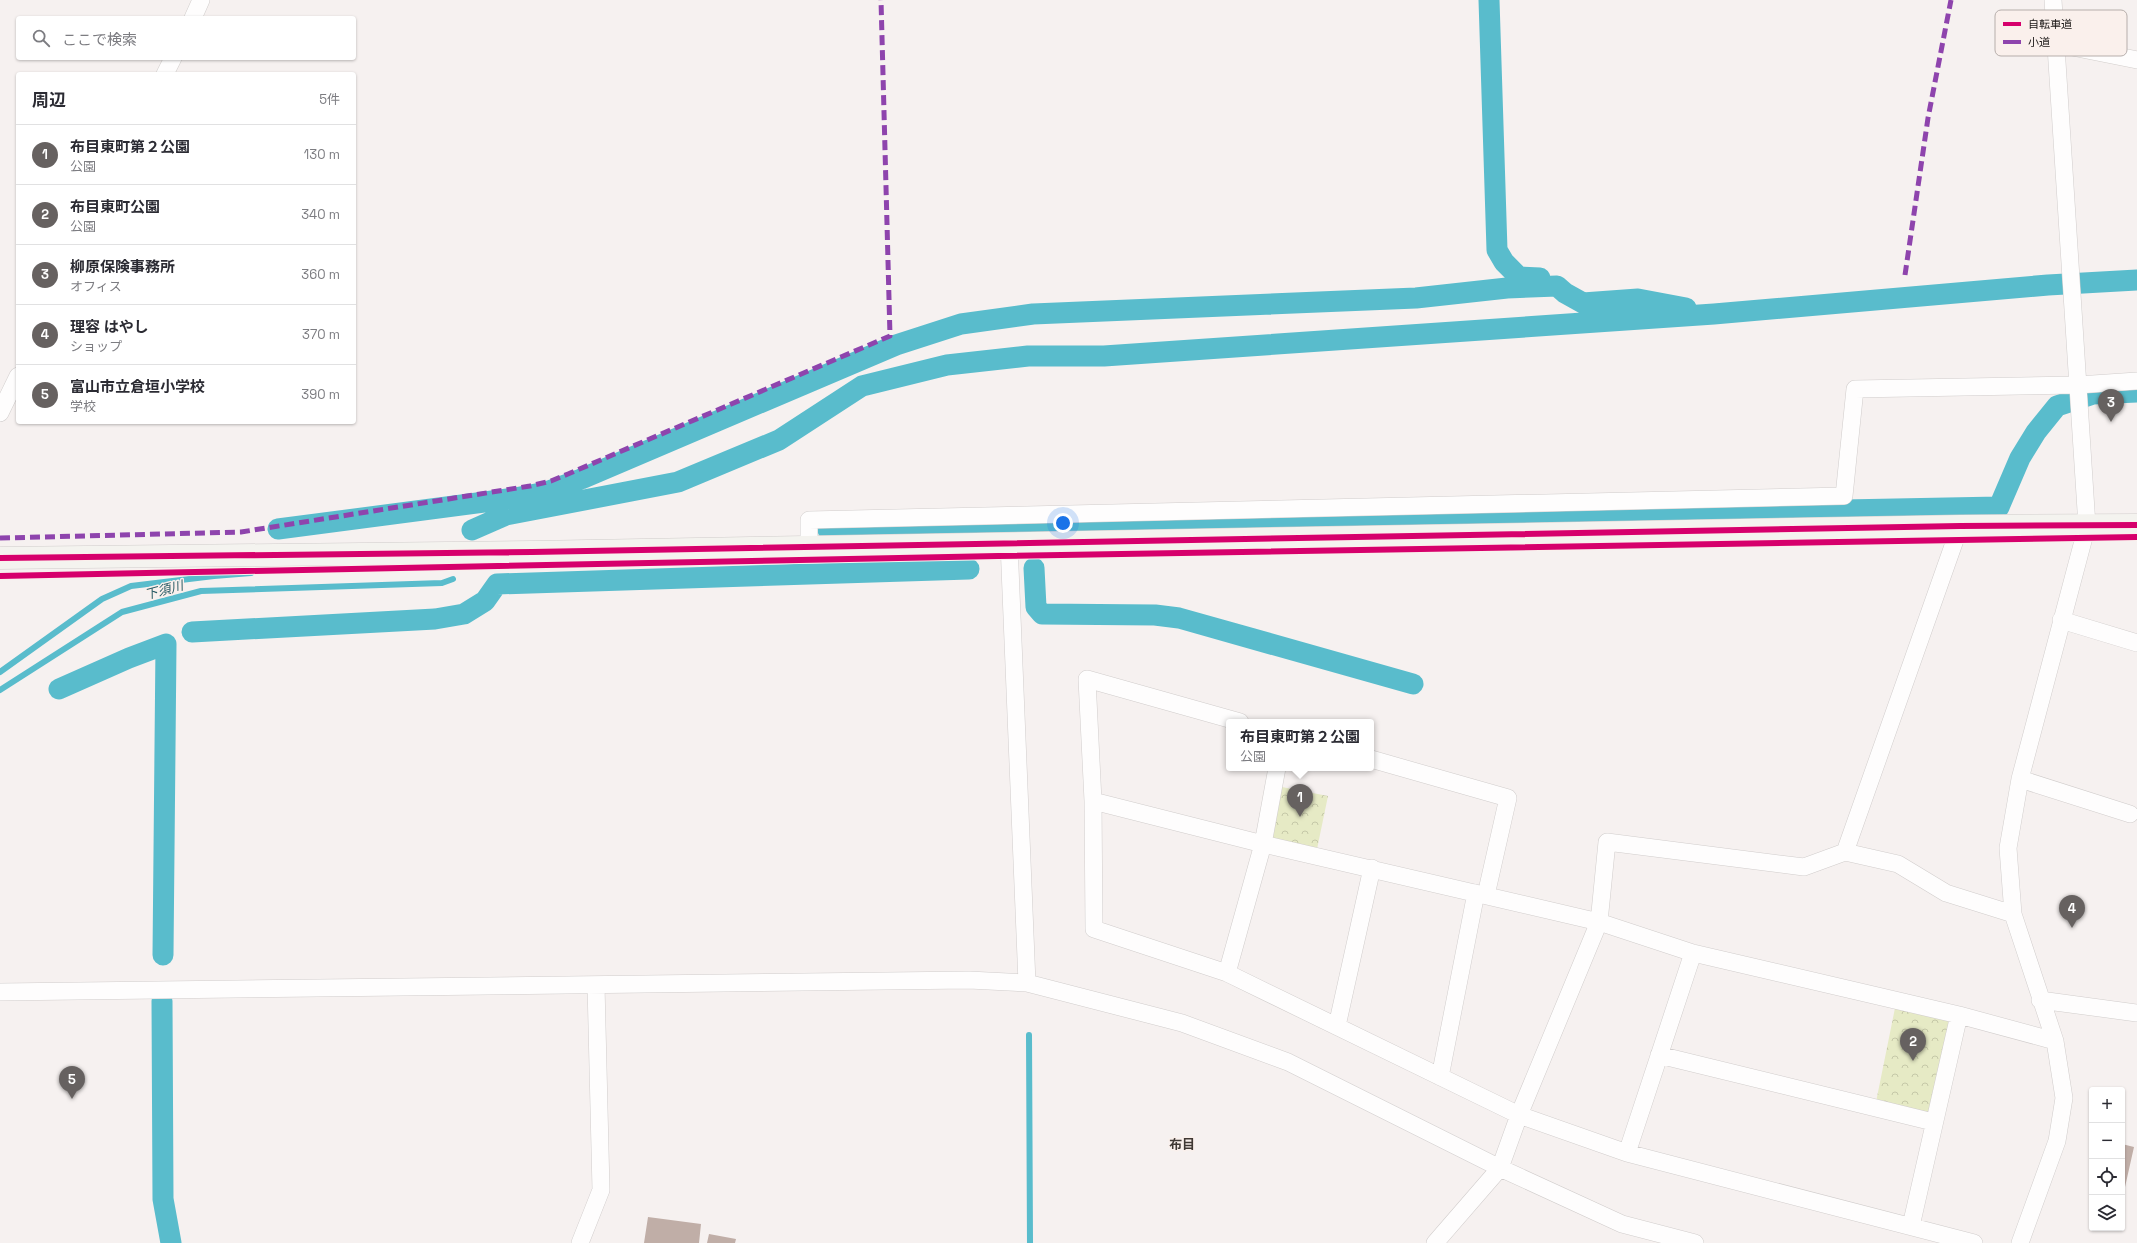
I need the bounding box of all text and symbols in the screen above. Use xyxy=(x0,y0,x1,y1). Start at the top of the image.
legend xyxy=(1995,10,2127,56)
search box xyxy=(16,16,356,60)
text: 自転車道 xyxy=(2028,17,2072,31)
icon: search xyxy=(30,27,52,49)
text: ここで検索 xyxy=(62,30,137,49)
text: 小道 xyxy=(2028,35,2050,49)
text: 周辺 xyxy=(32,89,66,111)
text: 5件 xyxy=(319,91,340,108)
text: 布目東町第２公園 xyxy=(70,137,190,156)
text: 1 xyxy=(42,146,48,163)
text: 130 m xyxy=(304,146,340,163)
text: 公園 xyxy=(70,158,96,175)
text: 布目東町公園 xyxy=(70,197,160,216)
text: 2 xyxy=(41,206,49,223)
text: 340 m xyxy=(301,206,340,223)
text: 公園 xyxy=(70,218,96,235)
text: 柳原保険事務所 xyxy=(70,257,175,276)
text: 3 xyxy=(41,266,49,283)
text: 360 m xyxy=(301,266,340,283)
text: オフィス xyxy=(70,278,122,295)
text: 理容 はやし xyxy=(70,317,149,336)
text: 4 xyxy=(41,326,49,343)
text: 370 m xyxy=(302,326,340,343)
text: ショップ xyxy=(70,338,122,355)
text: 富山市立倉垣小学校 xyxy=(70,377,205,396)
text: 5 xyxy=(41,386,49,403)
text: 390 m xyxy=(301,386,340,403)
pin: 3 xyxy=(2098,389,2124,422)
text: 学校 xyxy=(70,398,96,415)
your location xyxy=(1053,513,1073,533)
water label: 下須川 xyxy=(143,576,187,603)
popup xyxy=(1226,719,1374,771)
text: 布目東町第２公園 xyxy=(1240,727,1360,746)
text: 公園 xyxy=(1240,748,1266,765)
pin: 1 xyxy=(1287,784,1313,817)
pin: 4 xyxy=(2059,895,2085,928)
pin: 2 xyxy=(1900,1028,1926,1061)
pin: 5 xyxy=(59,1066,85,1099)
map controls xyxy=(2089,1087,2125,1231)
button: + xyxy=(2089,1087,2125,1123)
button: − xyxy=(2089,1123,2125,1159)
district label: 布目 xyxy=(1169,1136,1195,1153)
button: locate xyxy=(2089,1159,2125,1195)
button: layers xyxy=(2089,1195,2125,1231)

